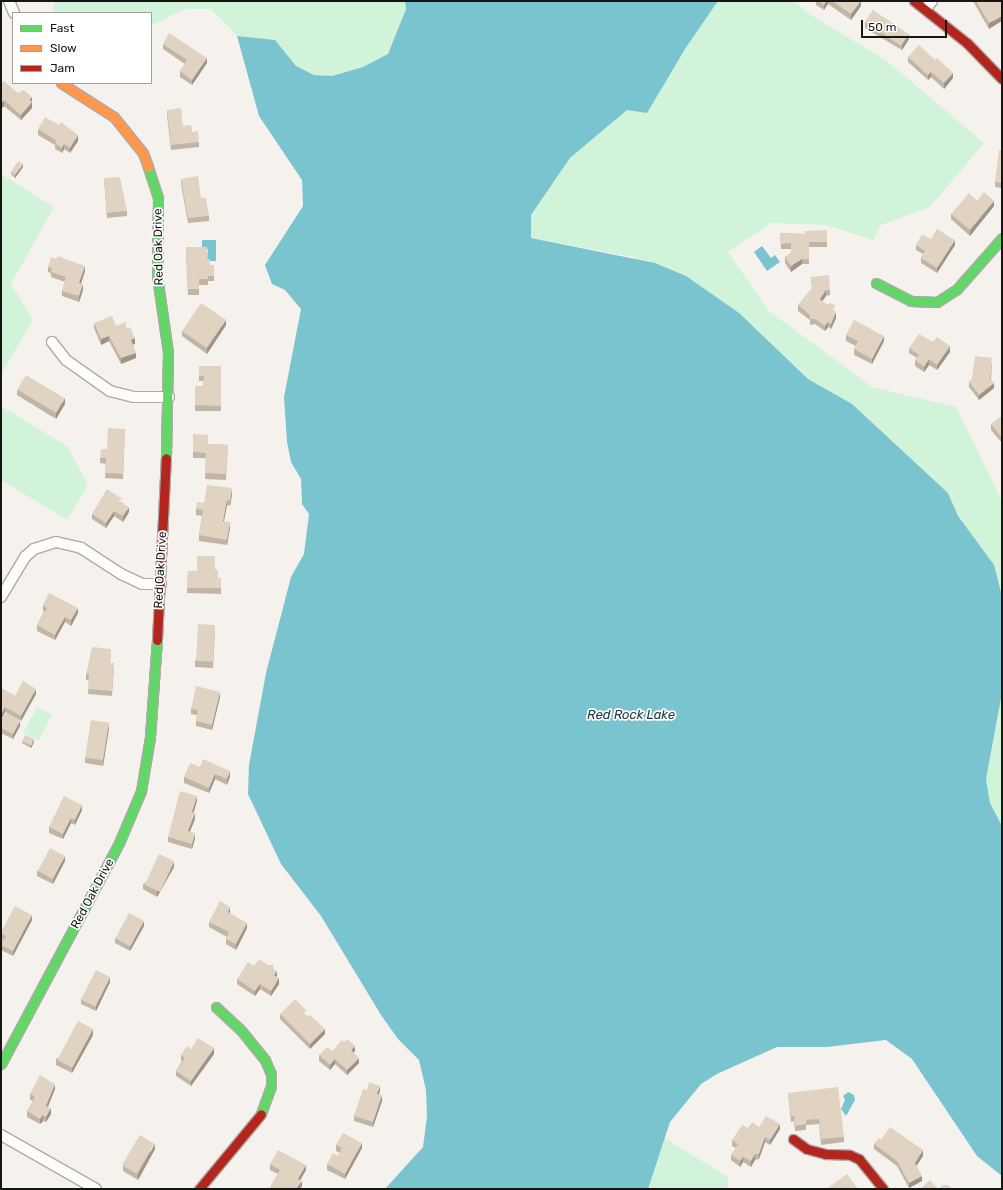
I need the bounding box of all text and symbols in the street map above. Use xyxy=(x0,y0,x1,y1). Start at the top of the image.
legend xyxy=(12,12,152,84)
scale bar xyxy=(863,12,949,38)
text: 50 m xyxy=(868,20,896,34)
text: Fast xyxy=(50,21,74,35)
text: Slow xyxy=(50,41,77,55)
text: Jam xyxy=(50,61,75,75)
street label: Red Oak Drive xyxy=(151,208,167,286)
street label: Red Oak Drive xyxy=(152,531,170,609)
water label: Red Rock Lake xyxy=(587,707,675,723)
street label: Red Oak Drive xyxy=(68,856,118,932)

